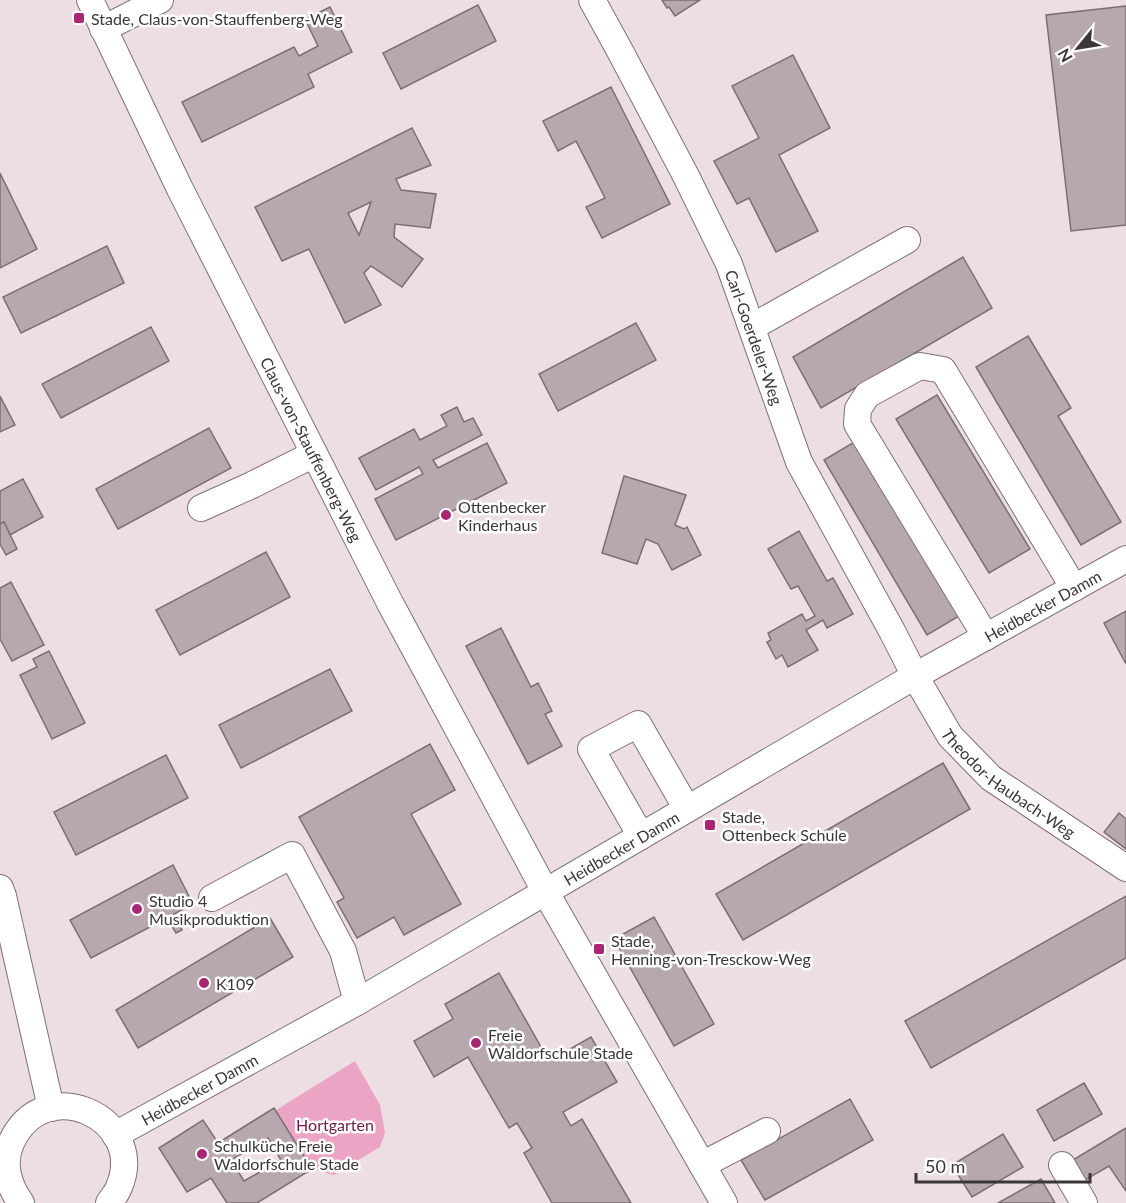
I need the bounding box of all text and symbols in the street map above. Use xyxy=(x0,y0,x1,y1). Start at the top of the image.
place label: Stade, Claus-von-Stauffenberg-Weg xyxy=(91,9,343,28)
marker: Stade, Claus-von-Stauffenberg-Weg xyxy=(72,11,86,25)
north arrow xyxy=(1048,18,1108,78)
text: N xyxy=(1053,46,1076,66)
street label: Carl-Goerdeler-Weg xyxy=(722,267,787,407)
street label: Claus-von-Stauffenberg-Weg xyxy=(257,354,367,545)
place label: Ottenbecker Kinderhaus xyxy=(458,497,546,534)
marker: Ottenbecker Kinderhaus xyxy=(439,508,453,522)
street label: Heidbecker Damm xyxy=(981,565,1104,645)
street label: Theodor-Haubach-Weg xyxy=(938,725,1079,841)
street label: Heidbecker Damm xyxy=(560,807,682,889)
place label: Stade, Ottenbeck Schule xyxy=(722,807,847,844)
marker: Stade, Ottenbeck Schule xyxy=(703,818,717,832)
place label: Studio 4 Musikproduktion xyxy=(149,891,269,928)
marker: Studio 4 Musikproduktion xyxy=(130,902,144,916)
place label: Stade, Henning-von-Tresckow-Weg xyxy=(611,931,811,968)
marker: Stade, Henning-von-Tresckow-Weg xyxy=(592,942,606,956)
place label: K109 xyxy=(216,974,254,993)
marker: K109 xyxy=(197,976,211,990)
place label: Freie Waldorfschule Stade xyxy=(488,1025,633,1062)
marker: Freie Waldorfschule Stade xyxy=(469,1036,483,1050)
street label: Heidbecker Damm xyxy=(137,1049,261,1128)
park label: Hortgarten xyxy=(296,1115,374,1134)
place label: Schulküche Freie Waldorfschule Stade xyxy=(214,1136,359,1173)
scale bar xyxy=(916,1146,1090,1184)
marker: Schulküche Freie Waldorfschule Stade xyxy=(195,1147,209,1161)
text: 50 m xyxy=(925,1155,965,1177)

